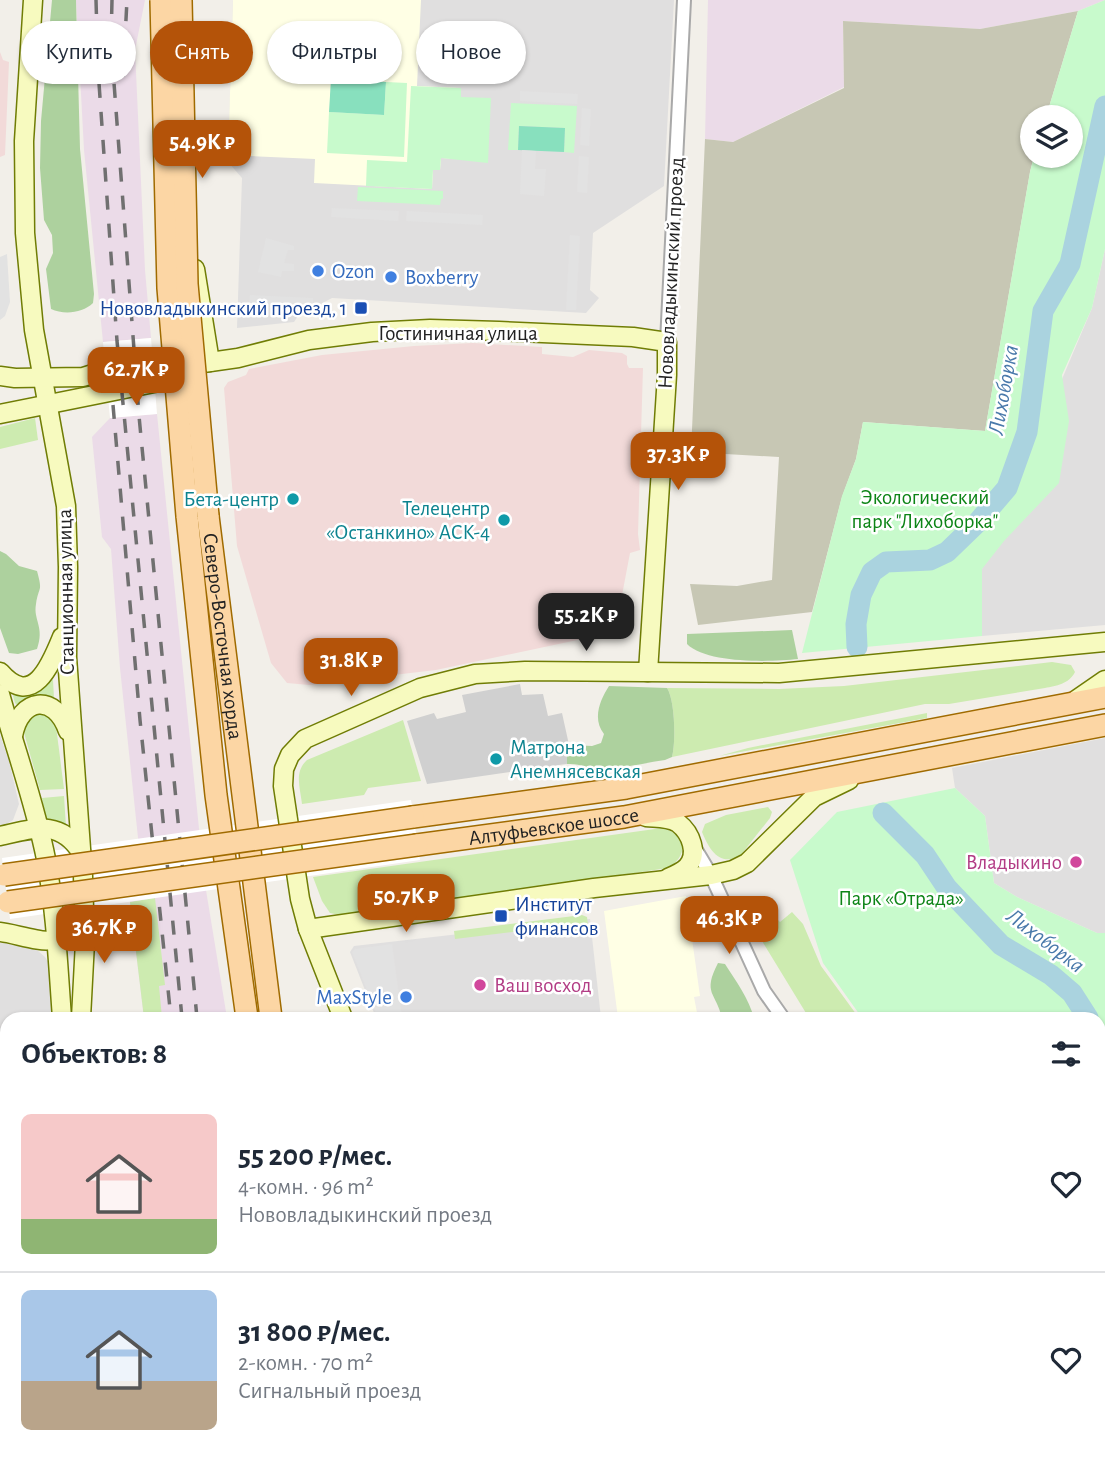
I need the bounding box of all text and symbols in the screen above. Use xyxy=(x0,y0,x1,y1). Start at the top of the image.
chip: Купить xyxy=(21,21,136,84)
chip: Снять xyxy=(150,21,253,84)
chip: Фильтры xyxy=(267,21,402,84)
chip: Новое xyxy=(416,21,526,84)
map controls xyxy=(1020,105,1083,168)
button: layers xyxy=(1020,105,1083,168)
pin: 54.9K ₽ xyxy=(137,120,267,180)
text: 54.9K ₽ xyxy=(169,131,235,154)
street label: Нововладыкинский проезд xyxy=(654,157,688,389)
place label: Ozon xyxy=(332,261,375,282)
marker: Ozon xyxy=(310,263,326,279)
place label: Boxberry xyxy=(405,267,478,288)
marker: Boxberry xyxy=(383,269,399,285)
place label: Нововладыкинский проезд, 1 xyxy=(99,298,347,319)
marker: Нововладыкинский проезд, 1 xyxy=(353,300,369,316)
street label: Гостиничная улица xyxy=(378,323,538,344)
water label: Лихоборка xyxy=(985,343,1023,438)
pin: 62.7K ₽ xyxy=(71,348,201,407)
text: 62.7K ₽ xyxy=(104,358,168,381)
pin: 37.3K ₽ xyxy=(613,433,743,492)
text: 37.3K ₽ xyxy=(647,443,709,466)
park label: Экологический парк "Лихоборка" xyxy=(852,487,998,532)
place label: Бета-центр xyxy=(184,489,279,510)
marker: Бета-центр xyxy=(285,491,301,507)
place label: Телецентр «Останкино» АСК-4 xyxy=(326,498,490,543)
street label: Станционная улица xyxy=(54,508,78,675)
marker: Телецентр «Останкино» АСК-4 xyxy=(496,512,512,528)
street label: Северо-Восточная хорда xyxy=(200,531,246,741)
pin: 55.2K ₽ xyxy=(521,594,651,653)
text: 55.2K ₽ xyxy=(554,604,618,627)
pin: 31.8K ₽ xyxy=(286,638,416,698)
text: 31.8K ₽ xyxy=(320,649,382,672)
place label: Матрона Анемнясевская xyxy=(510,737,641,782)
marker: Матрона Анемнясевская xyxy=(488,751,504,767)
street label: Алтуфьевское шоссе xyxy=(467,804,641,848)
place label: Владыкино xyxy=(966,852,1062,873)
marker: Владыкино xyxy=(1068,854,1084,870)
pin: 50.7K ₽ xyxy=(341,874,471,934)
text: 50.7K ₽ xyxy=(374,885,438,908)
park label: Парк «Отрада» xyxy=(838,888,964,909)
place label: Институт финансов xyxy=(515,894,598,939)
pin: 46.3K ₽ xyxy=(664,897,794,956)
water label: Лихоборка xyxy=(1001,904,1088,978)
pin: 36.7K ₽ xyxy=(39,906,169,965)
text: 46.3K ₽ xyxy=(696,907,762,930)
marker: Институт финансов xyxy=(493,908,509,924)
text: 36.7K ₽ xyxy=(72,916,136,939)
place label: Ваш восход xyxy=(494,975,592,996)
marker: Ваш восход xyxy=(472,977,488,993)
place label: MaxStyle xyxy=(316,987,392,1008)
marker: MaxStyle xyxy=(398,989,414,1005)
icon: filters xyxy=(1047,1035,1085,1073)
text: Объектов: 8 xyxy=(21,1039,167,1069)
text: 55 200 ₽/мес. xyxy=(238,1141,392,1171)
icon: home xyxy=(77,1142,161,1226)
icon: heart xyxy=(1047,1165,1085,1203)
text: 4-комн. · 96 m² xyxy=(238,1176,373,1199)
text: Нововладыкинский проезд xyxy=(238,1204,492,1227)
text: 31 800 ₽/мес. xyxy=(238,1317,391,1347)
icon: home xyxy=(77,1318,161,1402)
icon: heart xyxy=(1047,1341,1085,1379)
text: 2-комн. · 70 m² xyxy=(238,1352,373,1375)
text: Сигнальный проезд xyxy=(238,1380,421,1403)

